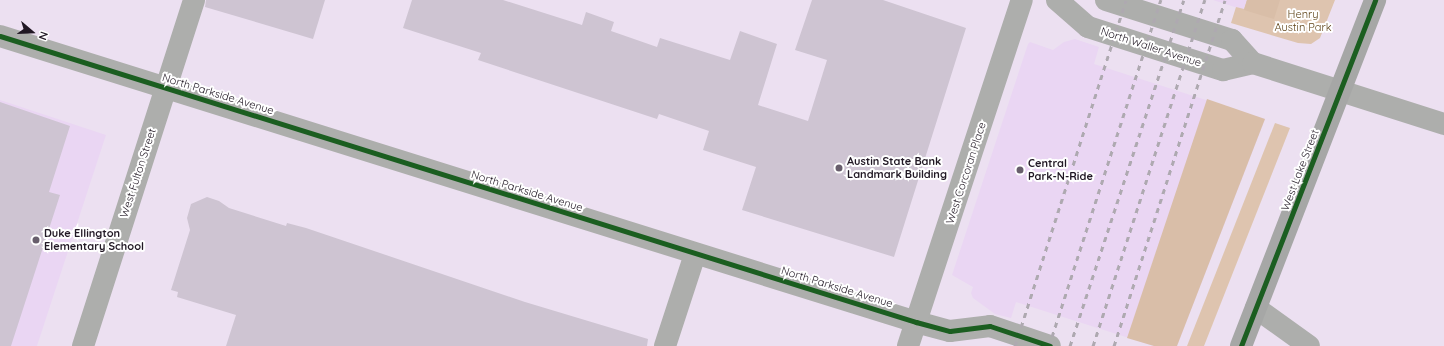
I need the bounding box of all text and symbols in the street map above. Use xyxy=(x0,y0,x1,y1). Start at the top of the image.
park label: Henry Austin Park xyxy=(1274,8,1332,34)
north arrow xyxy=(12,12,52,52)
street label: North Waller Avenue xyxy=(1099,24,1203,70)
text: N xyxy=(35,30,51,42)
street label: North Parkside Avenue xyxy=(161,71,275,117)
street label: West Corcoran Place xyxy=(943,120,989,226)
street label: West Fulton Street xyxy=(117,127,159,219)
street label: West Lake Street xyxy=(1278,127,1322,213)
place label: Austin State Bank Landmark Building xyxy=(847,155,947,181)
place label: Central Park-N-Ride xyxy=(1028,157,1093,183)
marker: Austin State Bank Landmark Building xyxy=(834,163,844,173)
marker: Central Park-N-Ride xyxy=(1015,165,1025,175)
street label: North Parkside Avenue xyxy=(470,168,584,214)
place label: Duke Ellington Elementary School xyxy=(44,227,144,253)
marker: Duke Ellington Elementary School xyxy=(31,235,41,245)
street label: North Parkside Avenue xyxy=(780,264,894,310)

